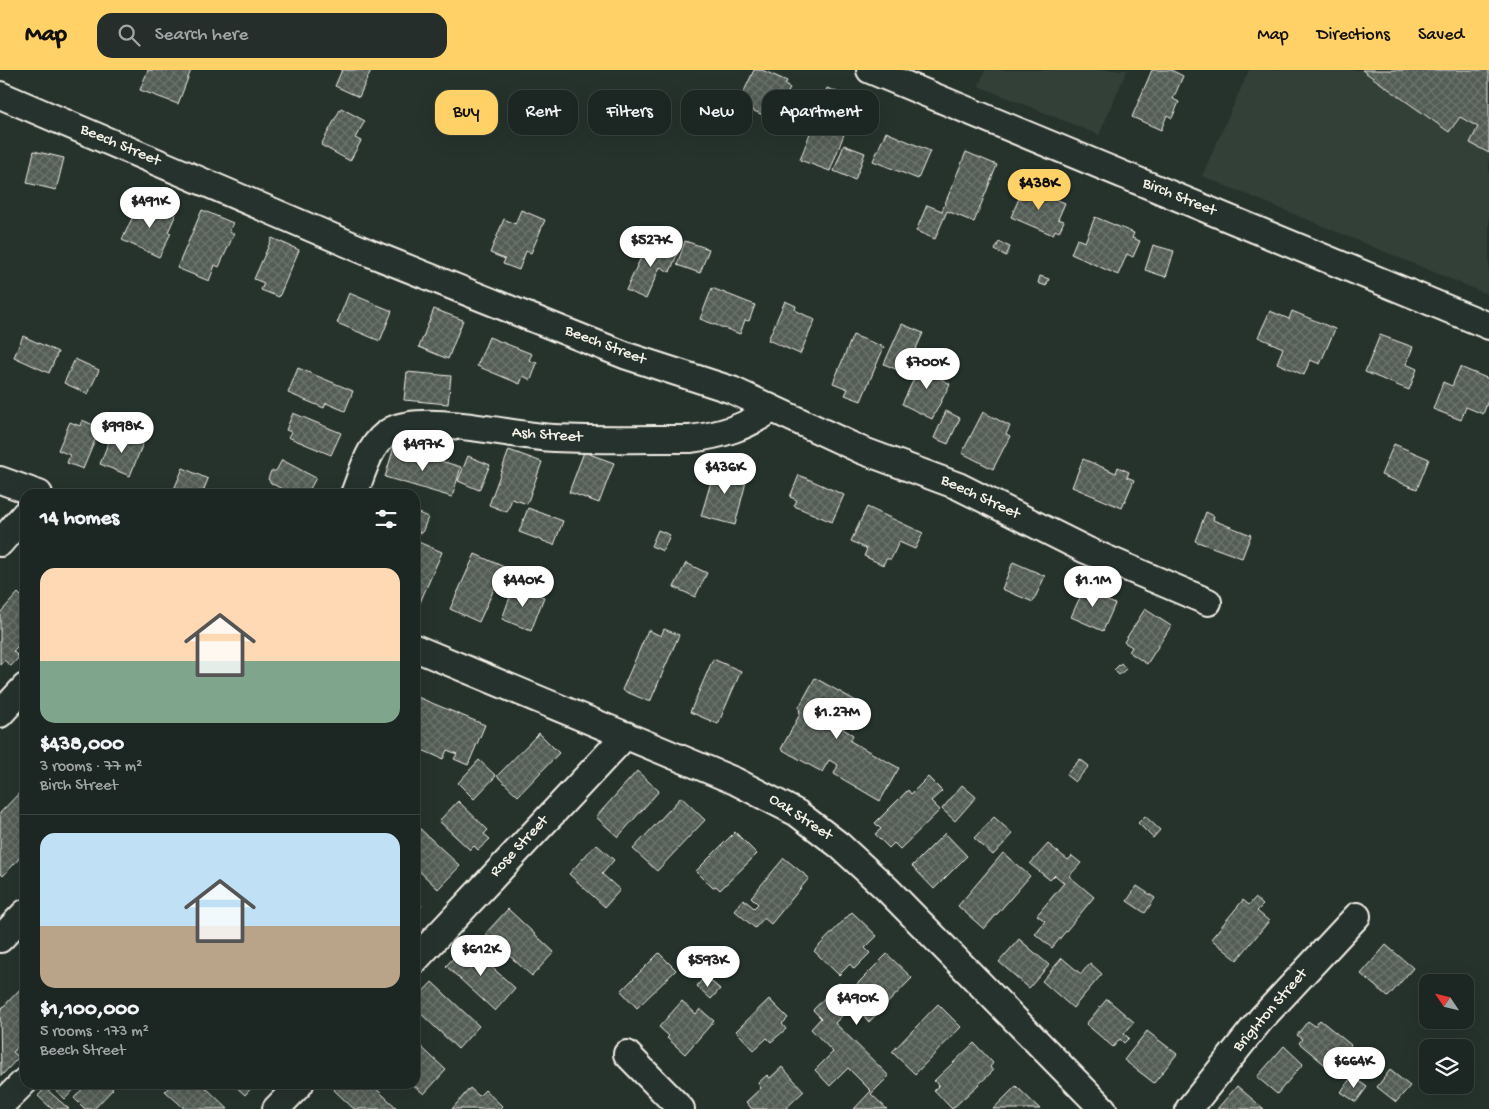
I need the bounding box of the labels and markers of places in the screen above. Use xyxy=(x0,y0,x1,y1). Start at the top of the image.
pin: $438K xyxy=(1004,168,1074,211)
pin: $491K xyxy=(115,186,185,229)
pin: $527K xyxy=(616,226,686,268)
pin: $700K xyxy=(892,348,962,390)
pin: $998K xyxy=(87,412,157,454)
pin: $497K xyxy=(388,430,458,472)
pin: $436K xyxy=(690,452,760,495)
pin: $440K xyxy=(488,566,558,608)
pin: $1.1M xyxy=(1058,566,1128,608)
pin: $1.27M xyxy=(796,698,878,740)
pin: $612K xyxy=(446,934,516,977)
pin: $593K xyxy=(673,946,743,988)
pin: $490K xyxy=(822,984,892,1026)
pin: $664K xyxy=(1319,1046,1389,1089)

